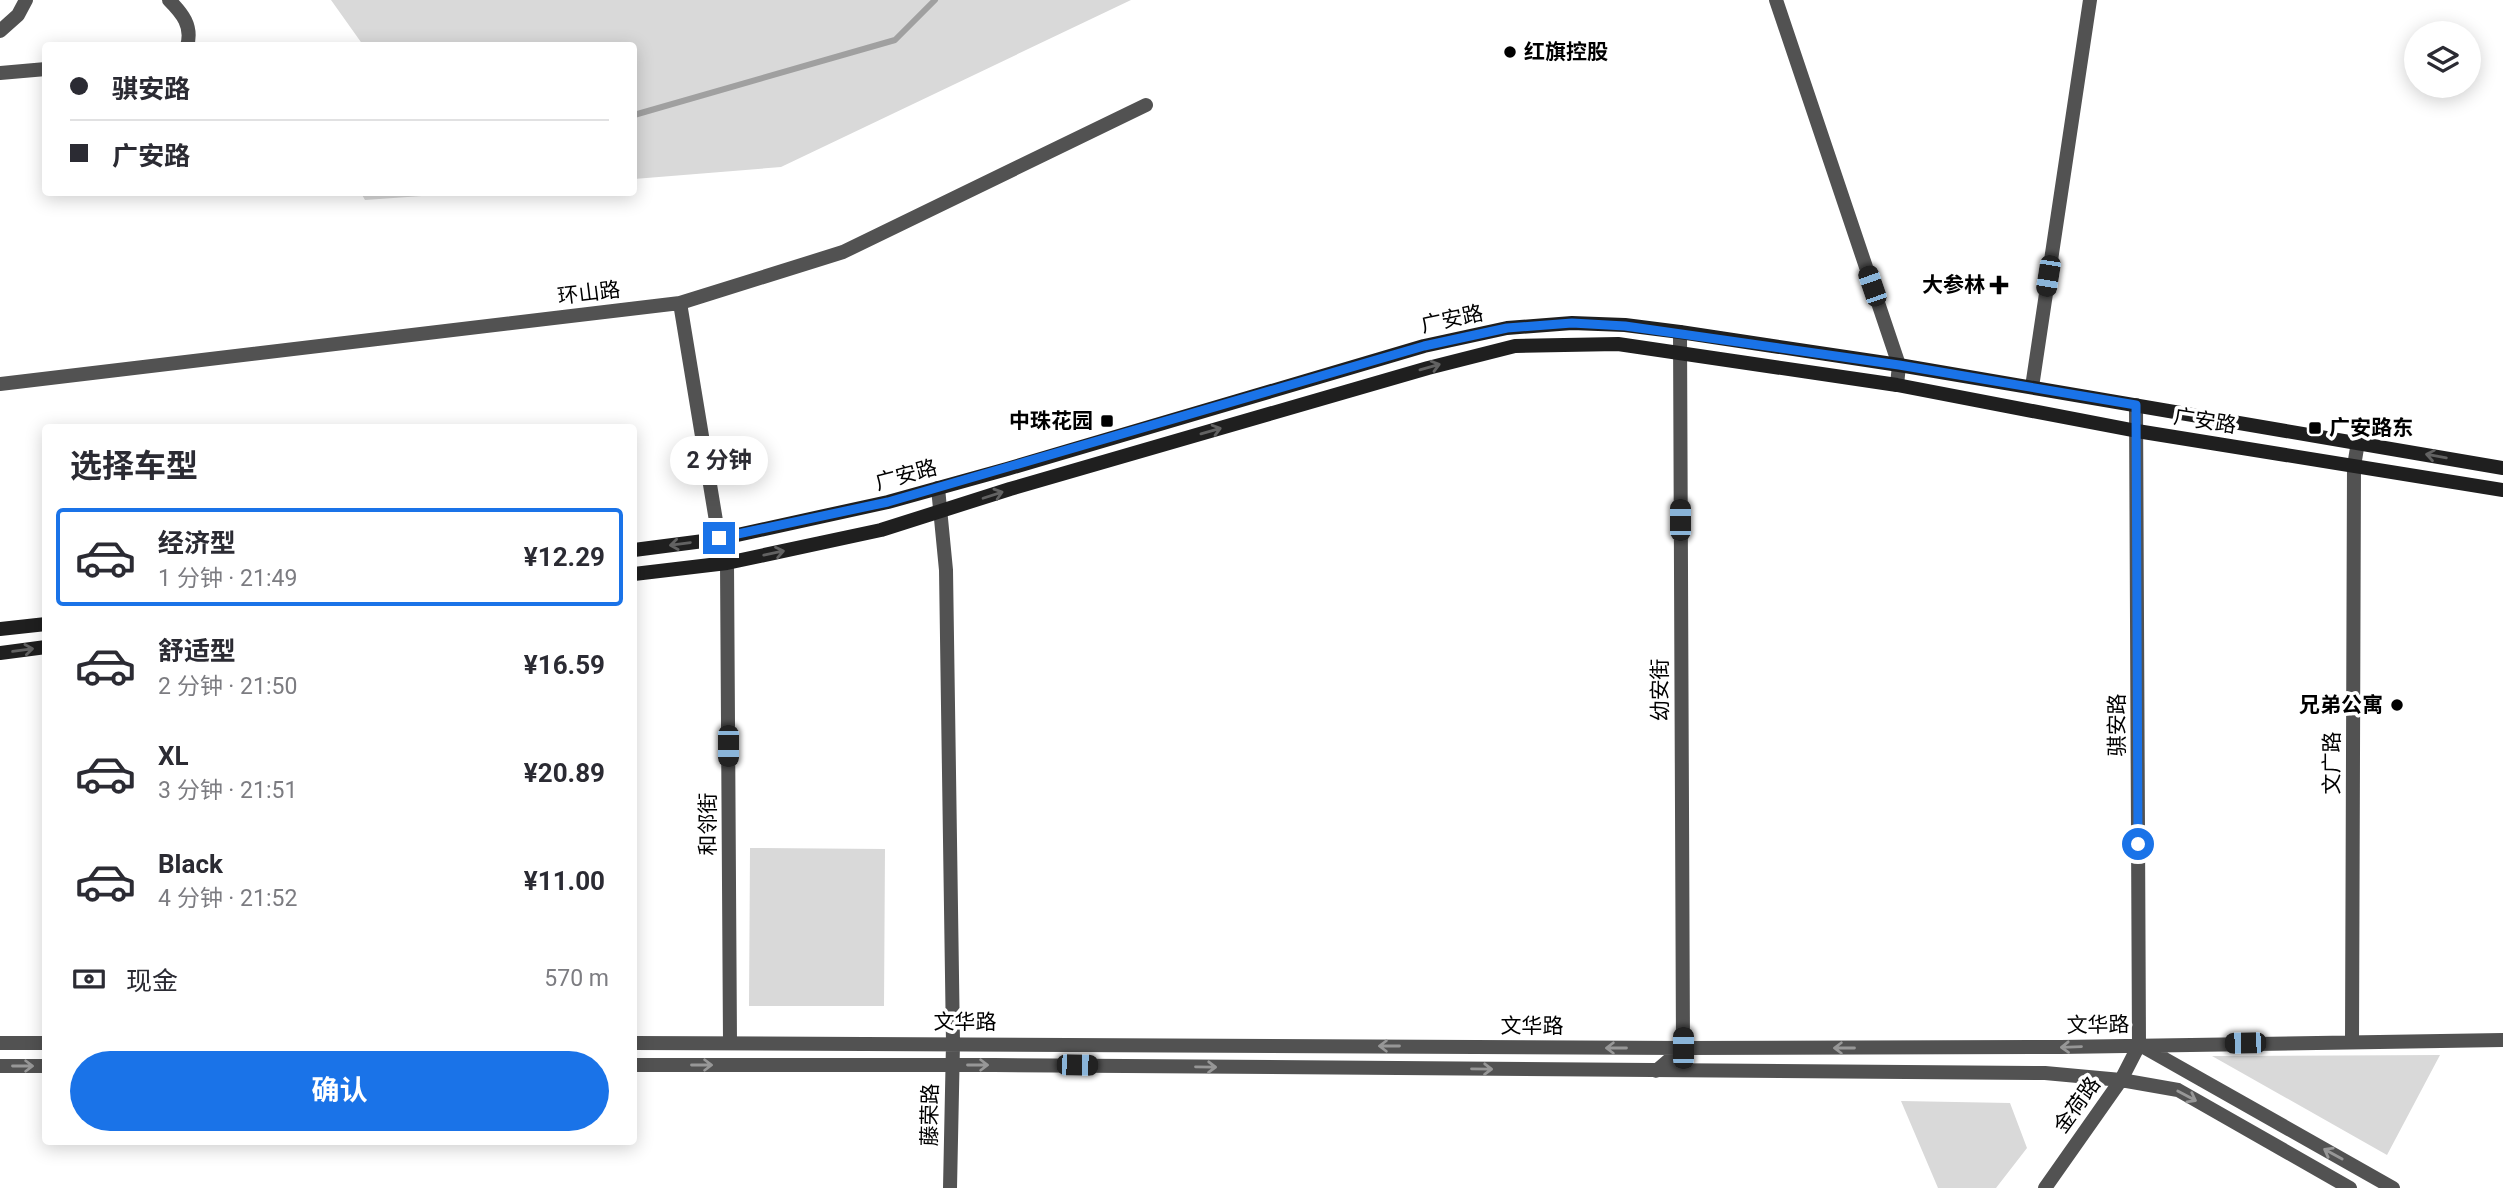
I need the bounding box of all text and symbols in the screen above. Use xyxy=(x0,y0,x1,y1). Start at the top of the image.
map controls xyxy=(2404,21,2481,98)
button: layers xyxy=(2404,21,2481,98)
place label: 红旗控股 xyxy=(1524,40,1608,64)
marker: 红旗控股 xyxy=(1502,44,1518,60)
text: 骐安路 xyxy=(112,74,190,104)
text: 广安路 xyxy=(112,141,190,171)
car xyxy=(2035,254,2062,298)
car xyxy=(1856,263,1889,309)
place label: 大参林 xyxy=(1922,273,1985,297)
street label: 环山路 xyxy=(556,277,622,309)
marker: 大参林 xyxy=(1991,277,2007,293)
street label: 广安路 xyxy=(1419,301,1485,337)
one-way arrow xyxy=(1419,360,1441,373)
street label: 广安路 xyxy=(2172,404,2238,438)
place label: 中珠花园 xyxy=(1009,409,1093,433)
marker: 中珠花园 xyxy=(1099,413,1115,429)
place label: 广安路东 xyxy=(2329,416,2413,440)
marker: 广安路东 xyxy=(2307,420,2323,436)
one-way arrow xyxy=(1200,423,1222,436)
callout: 2 分钟 xyxy=(670,436,768,486)
text: 选择车型 xyxy=(70,447,198,485)
text: 2 分钟 xyxy=(687,447,751,474)
one-way arrow xyxy=(2425,449,2448,462)
street label: 广安路 xyxy=(872,455,940,495)
one-way arrow xyxy=(982,487,1004,500)
car xyxy=(1670,499,1691,541)
route end xyxy=(703,522,735,554)
icon: car xyxy=(74,526,137,589)
text: 经济型 xyxy=(158,528,236,558)
one-way arrow xyxy=(669,537,691,550)
text: ¥12.29 xyxy=(524,542,605,572)
one-way arrow xyxy=(762,546,784,559)
text: 1 分钟 · 21:49 xyxy=(158,565,297,592)
icon: car xyxy=(74,634,137,697)
text: 舒适型 xyxy=(158,636,236,666)
one-way arrow xyxy=(11,643,34,656)
text: ¥16.59 xyxy=(524,650,605,680)
street label: 幼安街 xyxy=(1648,659,1672,722)
text: 2 分钟 · 21:50 xyxy=(158,673,297,700)
place label: 兄弟公寓 xyxy=(2299,693,2383,717)
street label: 骐安路 xyxy=(2105,694,2129,757)
marker: 兄弟公寓 xyxy=(2389,697,2405,713)
car xyxy=(718,725,739,767)
street label: 文广路 xyxy=(2320,732,2344,795)
text: XL xyxy=(158,741,189,771)
icon: car xyxy=(74,742,137,805)
text: ¥20.89 xyxy=(524,758,605,788)
text: 3 分钟 · 21:51 xyxy=(158,777,297,804)
street label: 和邻街 xyxy=(696,793,720,856)
route start xyxy=(2122,828,2154,860)
text: Black xyxy=(158,849,223,879)
icon: car xyxy=(74,850,137,913)
text: ¥11.00 xyxy=(524,866,605,896)
text: 4 分钟 · 21:52 xyxy=(158,885,297,912)
icon: cash xyxy=(70,960,108,998)
text: 570 m xyxy=(544,965,609,992)
text: 现金 xyxy=(126,966,178,996)
street label: 文华路 xyxy=(934,1010,997,1034)
street label: 文华路 xyxy=(2066,1012,2130,1038)
street label: 文华路 xyxy=(1501,1014,1564,1038)
car xyxy=(1673,1027,1694,1069)
car xyxy=(2224,1032,2267,1054)
one-way arrow xyxy=(1377,1039,1400,1053)
one-way arrow xyxy=(2060,1040,2083,1054)
one-way arrow xyxy=(1605,1041,1628,1055)
one-way arrow xyxy=(1832,1041,1855,1055)
button: 确认 xyxy=(70,1051,609,1131)
car xyxy=(1056,1054,1099,1076)
one-way arrow xyxy=(690,1058,713,1072)
one-way arrow xyxy=(966,1058,989,1072)
one-way arrow xyxy=(11,1059,34,1073)
one-way arrow xyxy=(1194,1060,1217,1074)
one-way arrow xyxy=(1470,1062,1493,1076)
street label: 金荷路 xyxy=(2049,1072,2105,1138)
street label: 藤荣路 xyxy=(917,1083,943,1147)
one-way arrow xyxy=(2176,1090,2197,1103)
one-way arrow xyxy=(2324,1147,2344,1161)

